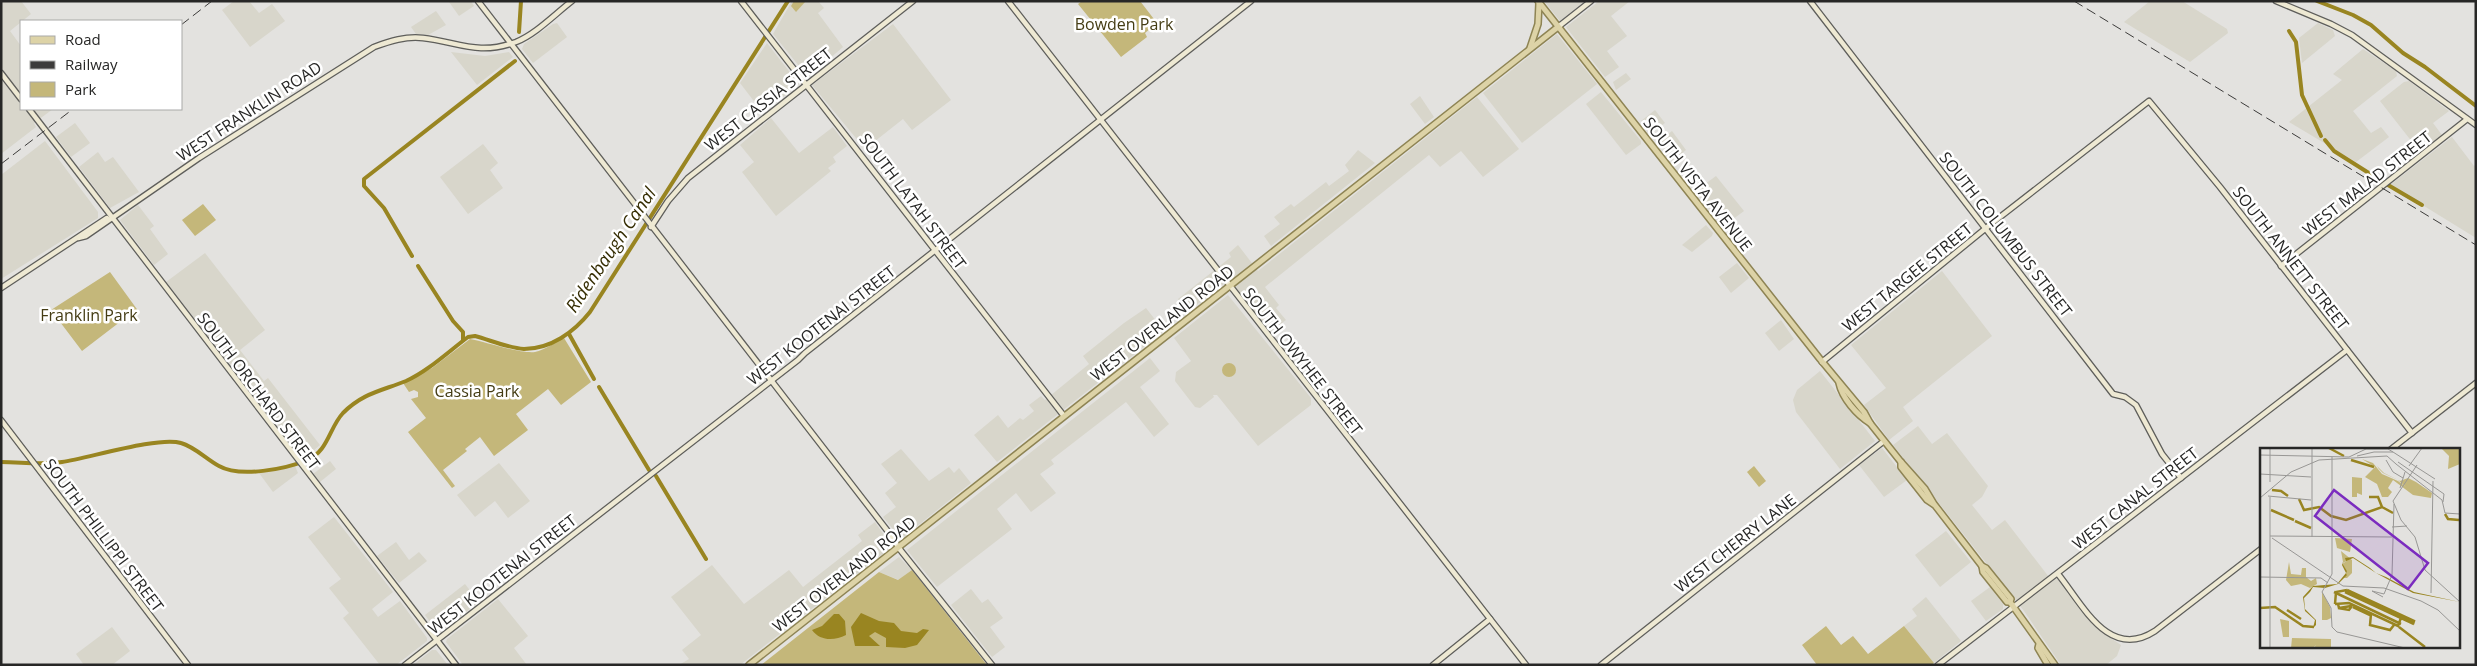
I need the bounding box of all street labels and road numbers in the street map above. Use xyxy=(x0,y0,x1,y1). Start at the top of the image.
street label: WEST CASSIA STREET xyxy=(700,42,836,156)
street label: WEST FRANKLIN ROAD xyxy=(172,56,326,166)
street label: SOUTH VISTA AVENUE xyxy=(1639,112,1757,256)
street label: WEST MALAD STREET xyxy=(2298,126,2436,240)
street label: SOUTH LATAH STREET xyxy=(855,128,972,274)
street label: SOUTH COLUMBUS STREET xyxy=(1935,147,2077,321)
street label: SOUTH ANNETT STREET xyxy=(2228,182,2354,334)
street label: WEST TARGEE STREET xyxy=(1837,217,1977,336)
street label: WEST KOOTENAI STREET xyxy=(742,260,900,390)
street label: WEST OVERLAND ROAD xyxy=(1086,260,1238,386)
street label: SOUTH OWYHEE STREET xyxy=(1238,283,1368,439)
street label: SOUTH ORCHARD STREET xyxy=(193,308,326,474)
street label: WEST CANAL STREET xyxy=(2067,442,2203,554)
street label: SOUTH PHILLIPPI STREET xyxy=(39,454,169,616)
street label: WEST CHERRY LANE xyxy=(1670,489,1800,597)
street label: WEST KOOTENAI STREET xyxy=(423,509,581,639)
street label: WEST OVERLAND ROAD xyxy=(768,511,920,637)

